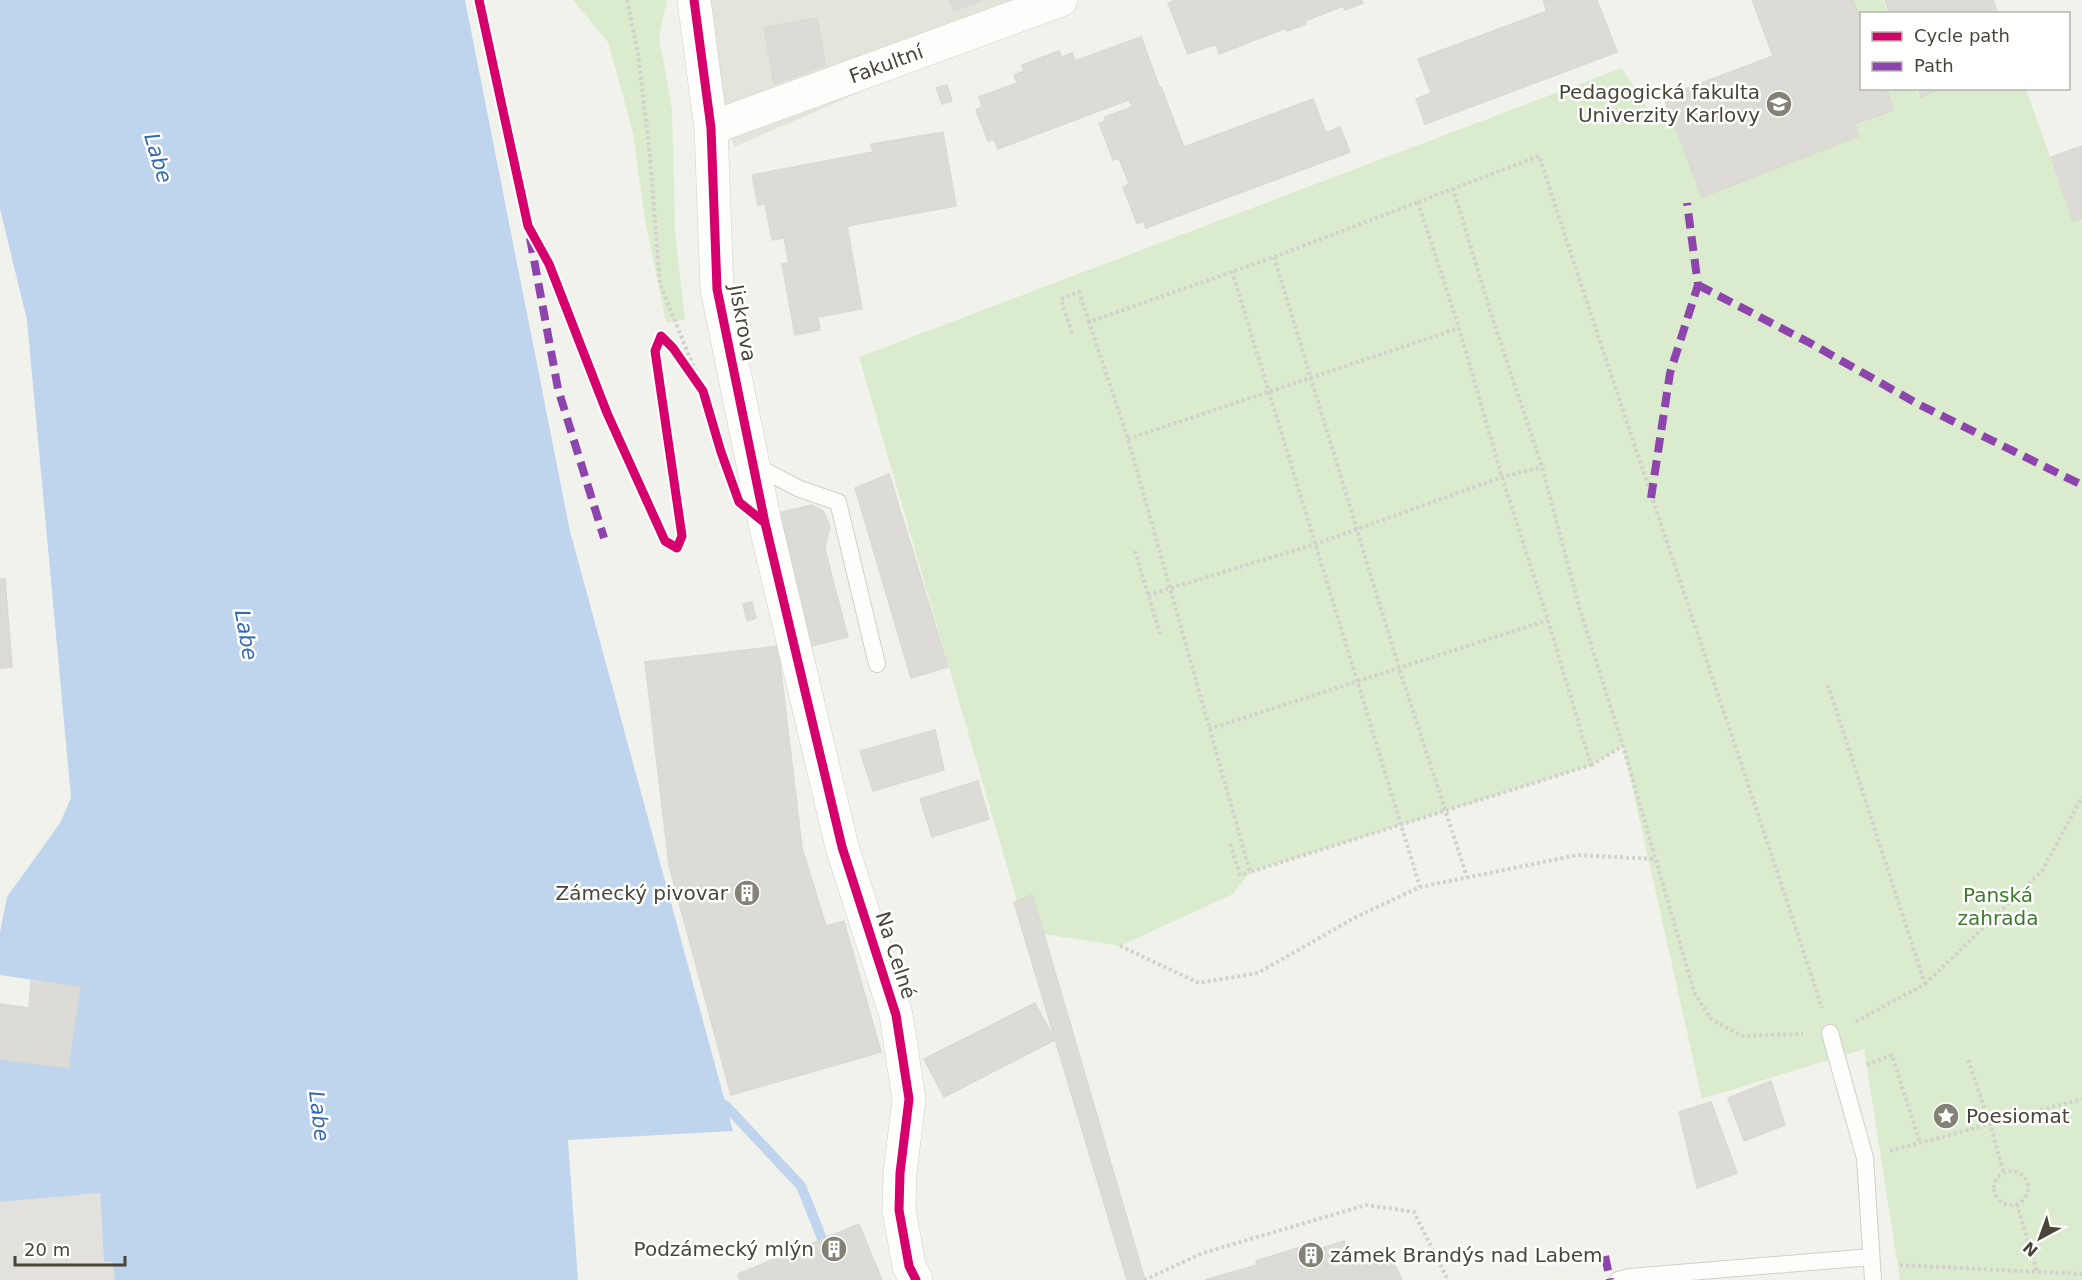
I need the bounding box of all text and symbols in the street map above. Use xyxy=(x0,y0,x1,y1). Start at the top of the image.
legend xyxy=(1860,12,2070,90)
text: Cycle path xyxy=(1914,25,2010,46)
street label: Fakultní xyxy=(846,39,928,88)
text: Path xyxy=(1914,55,1954,76)
place label: Pedagogická fakulta Univerzity Karlovy xyxy=(1559,80,1760,127)
school or university icon: Pedagogická fakulta Univerzity Karlovy xyxy=(1764,89,1794,119)
water label: Labe xyxy=(139,130,177,186)
street label: Jiskrova xyxy=(724,281,762,363)
water label: Labe xyxy=(230,608,262,662)
building icon: Zámecký pivovar xyxy=(732,878,762,908)
place label: Zámecký pivovar xyxy=(556,881,729,905)
park label: Panská zahrada xyxy=(1958,883,2038,930)
street label: Na Celné xyxy=(871,908,921,1002)
water label: Labe xyxy=(304,1089,334,1143)
place icon: Poesiomat xyxy=(1931,1101,1961,1131)
place label: Poesiomat xyxy=(1966,1104,2070,1128)
north arrow xyxy=(2010,1208,2070,1268)
scale bar xyxy=(15,1229,124,1267)
building icon: Podzámecký mlýn xyxy=(819,1234,849,1264)
place label: Podzámecký mlýn xyxy=(634,1237,814,1261)
text: N xyxy=(2019,1237,2042,1261)
text: 20 m xyxy=(24,1239,70,1260)
building icon: zámek Brandýs nad Labem xyxy=(1296,1240,1326,1270)
place label: zámek Brandýs nad Labem xyxy=(1330,1243,1603,1267)

